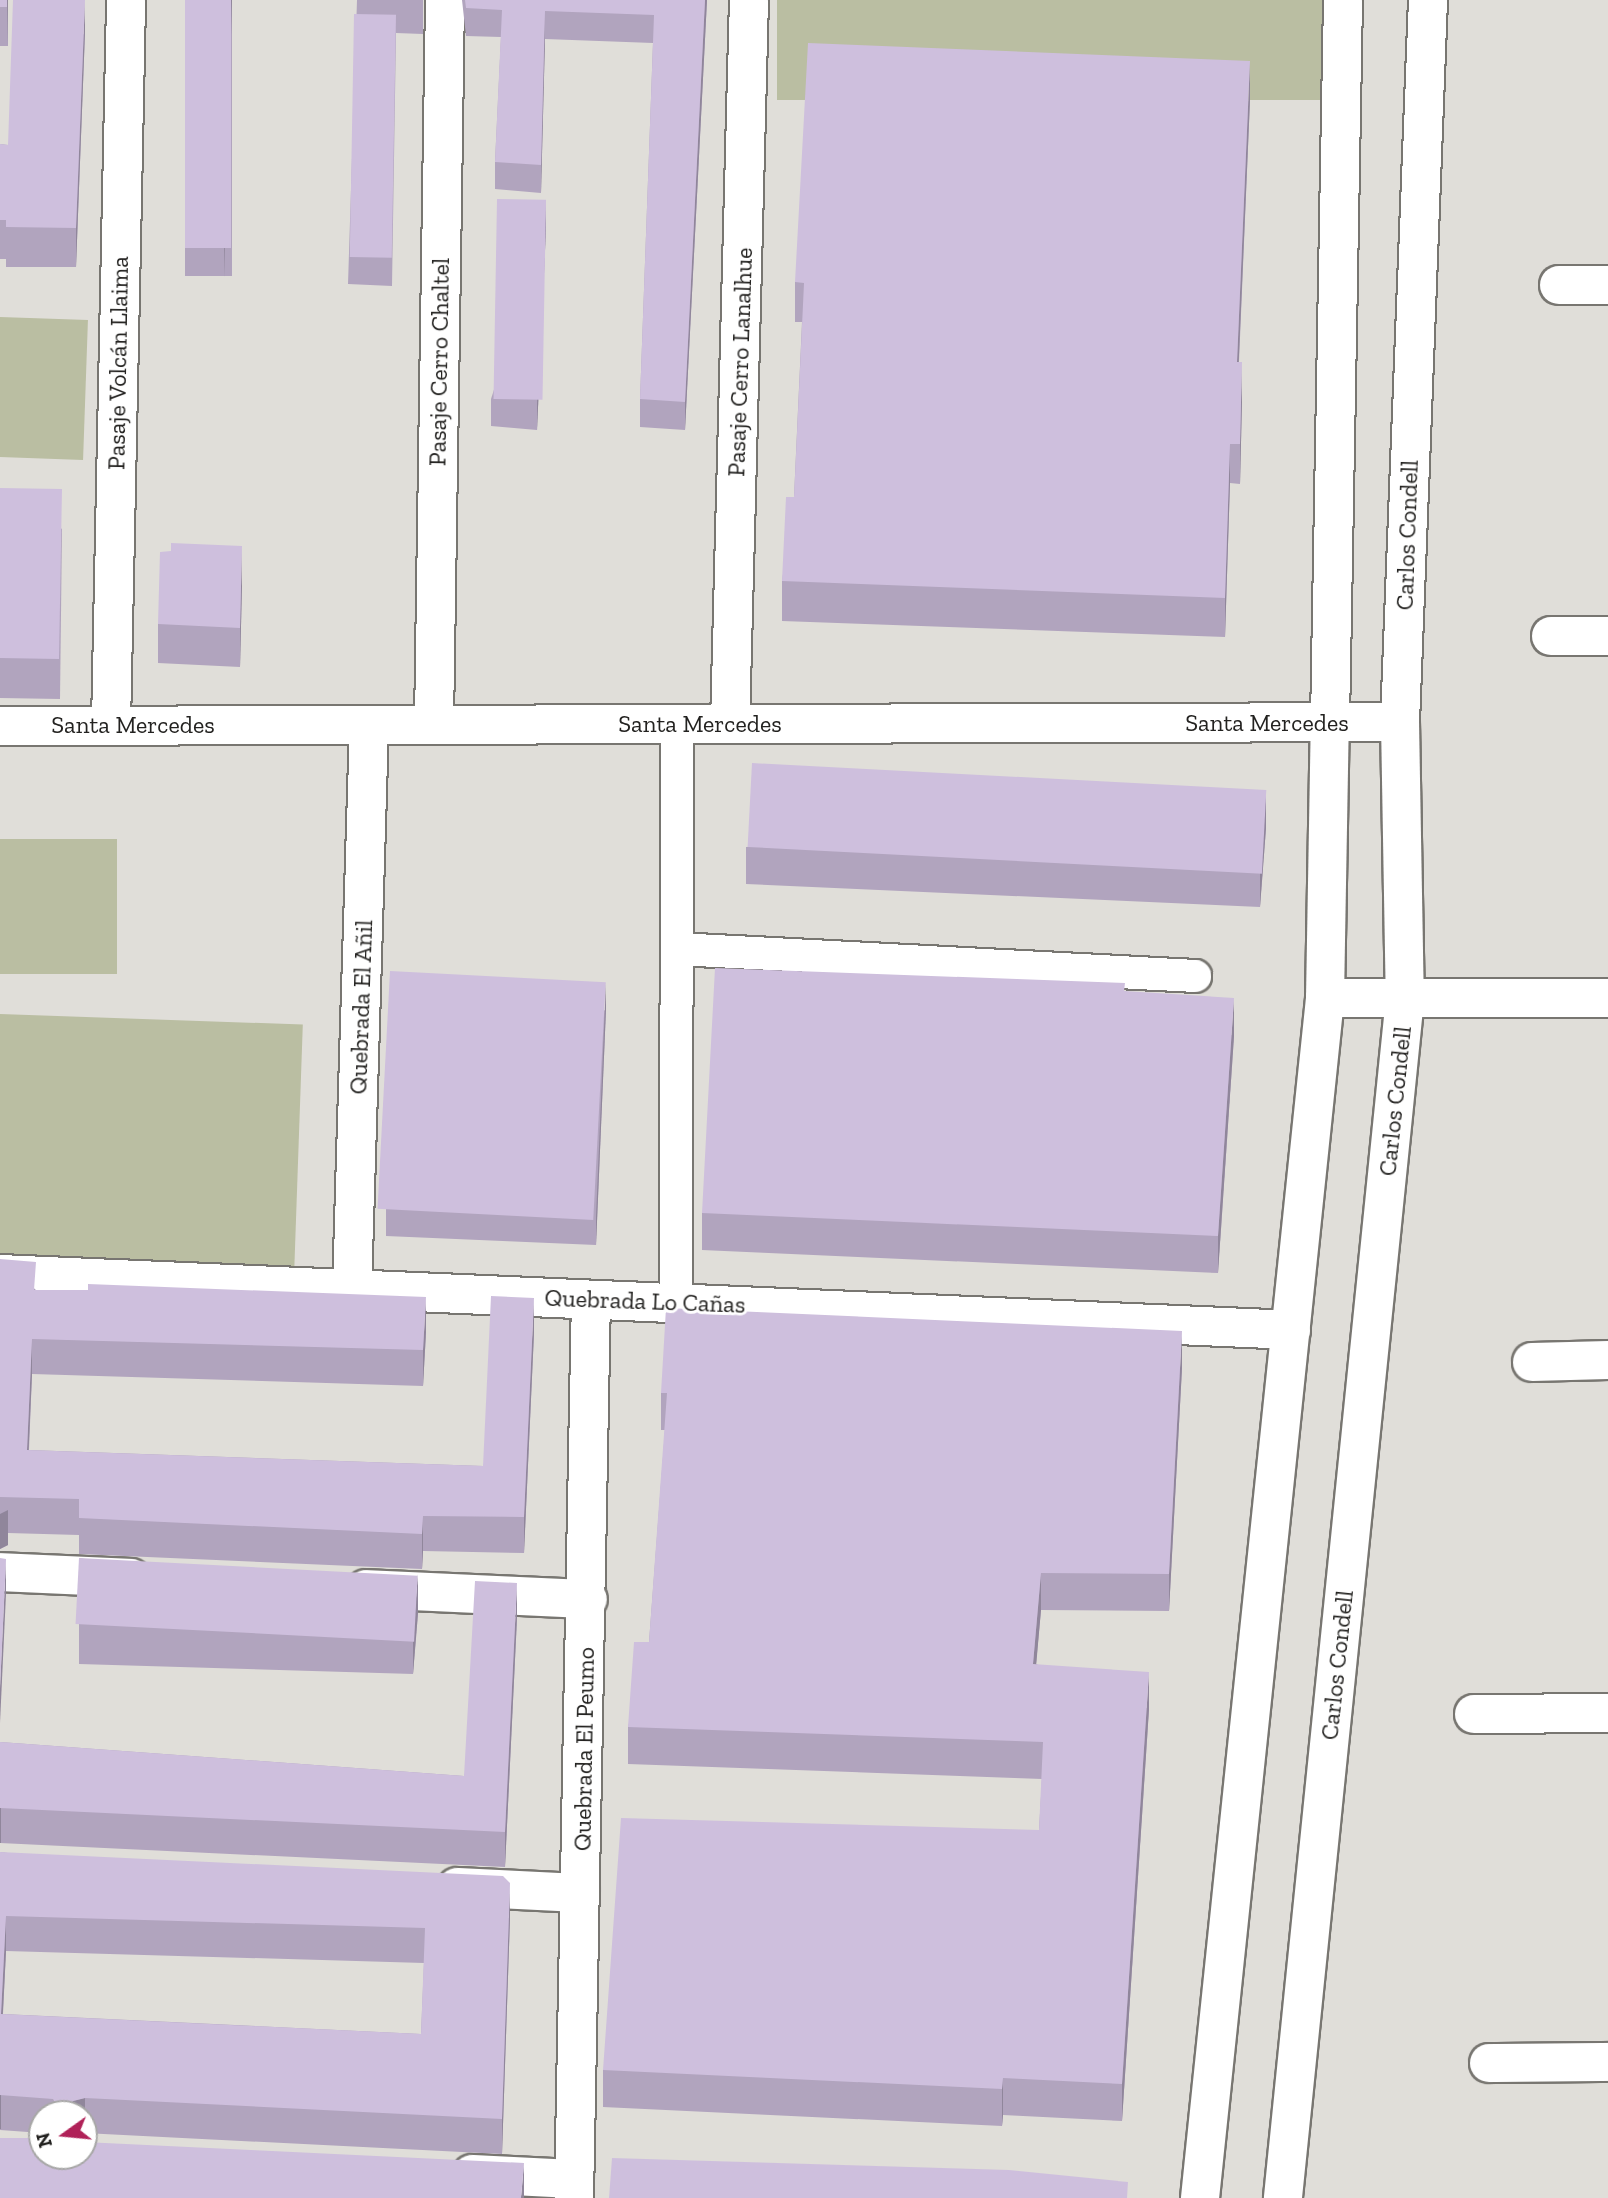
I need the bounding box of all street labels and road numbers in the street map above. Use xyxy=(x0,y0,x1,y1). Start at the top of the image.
street label: Pasaje Cerro Lanalhue xyxy=(722,247,758,477)
street label: Pasaje Volcán Llaima xyxy=(102,255,134,471)
street label: Pasaje Cerro Chaltel xyxy=(423,258,455,466)
street label: Carlos Condell xyxy=(1390,459,1424,611)
street label: Santa Mercedes xyxy=(1185,709,1349,737)
street label: Santa Mercedes xyxy=(618,710,782,738)
street label: Santa Mercedes xyxy=(51,711,215,739)
street label: Quebrada El Añil xyxy=(344,919,378,1095)
street label: Carlos Condell xyxy=(1373,1025,1417,1177)
street label: Quebrada Lo Cañas xyxy=(544,1283,746,1319)
street label: Carlos Condell xyxy=(1315,1589,1359,1741)
street label: Quebrada El Peumo xyxy=(568,1647,600,1851)

